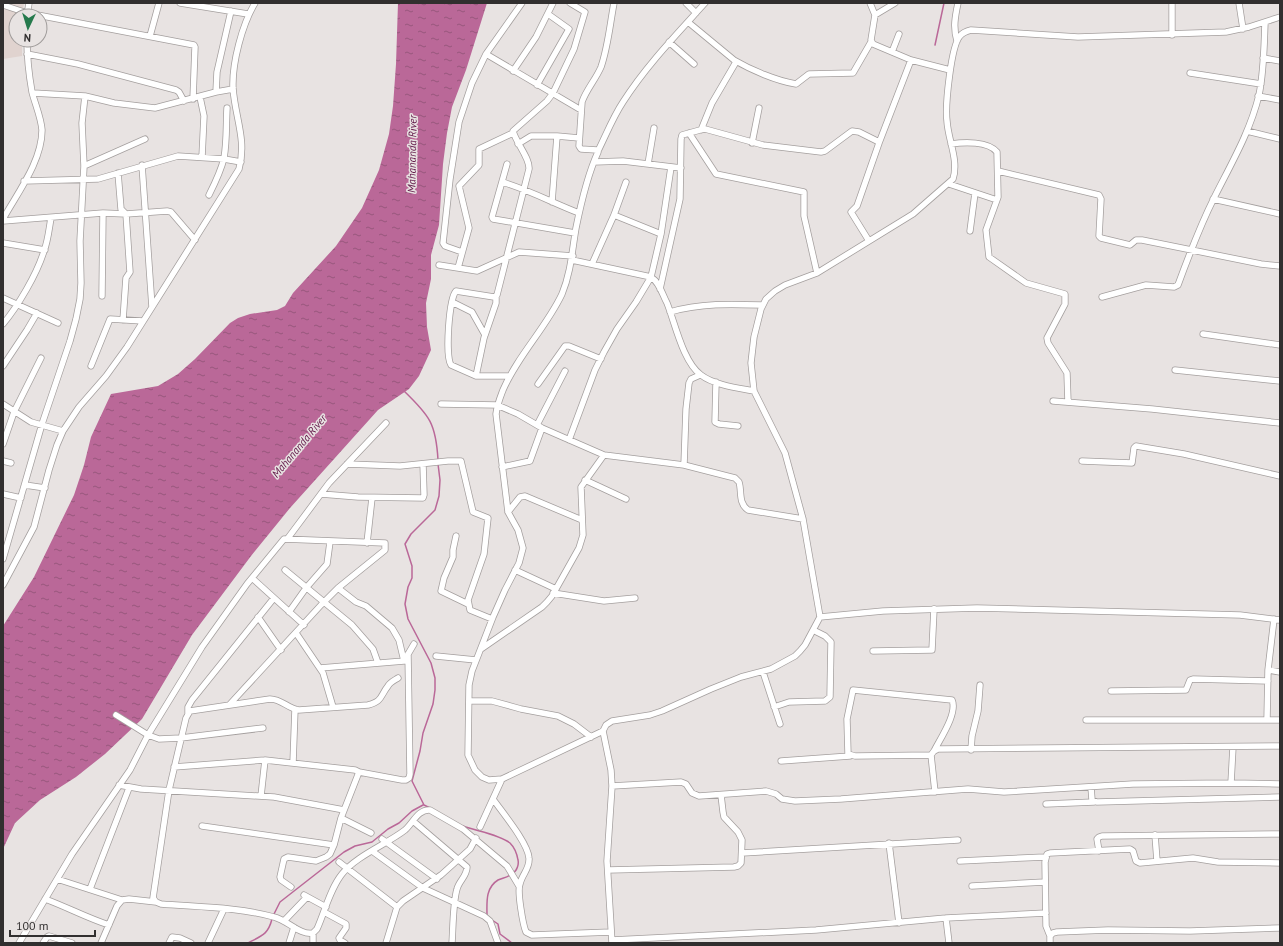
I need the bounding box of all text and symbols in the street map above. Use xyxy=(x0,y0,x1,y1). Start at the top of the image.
north arrow xyxy=(8,8,48,48)
text: N xyxy=(23,31,31,45)
water label: Mahananda River xyxy=(404,114,420,193)
water label: Mahananda River xyxy=(269,411,330,480)
scale bar xyxy=(10,912,95,938)
text: 100 m xyxy=(16,918,49,933)

